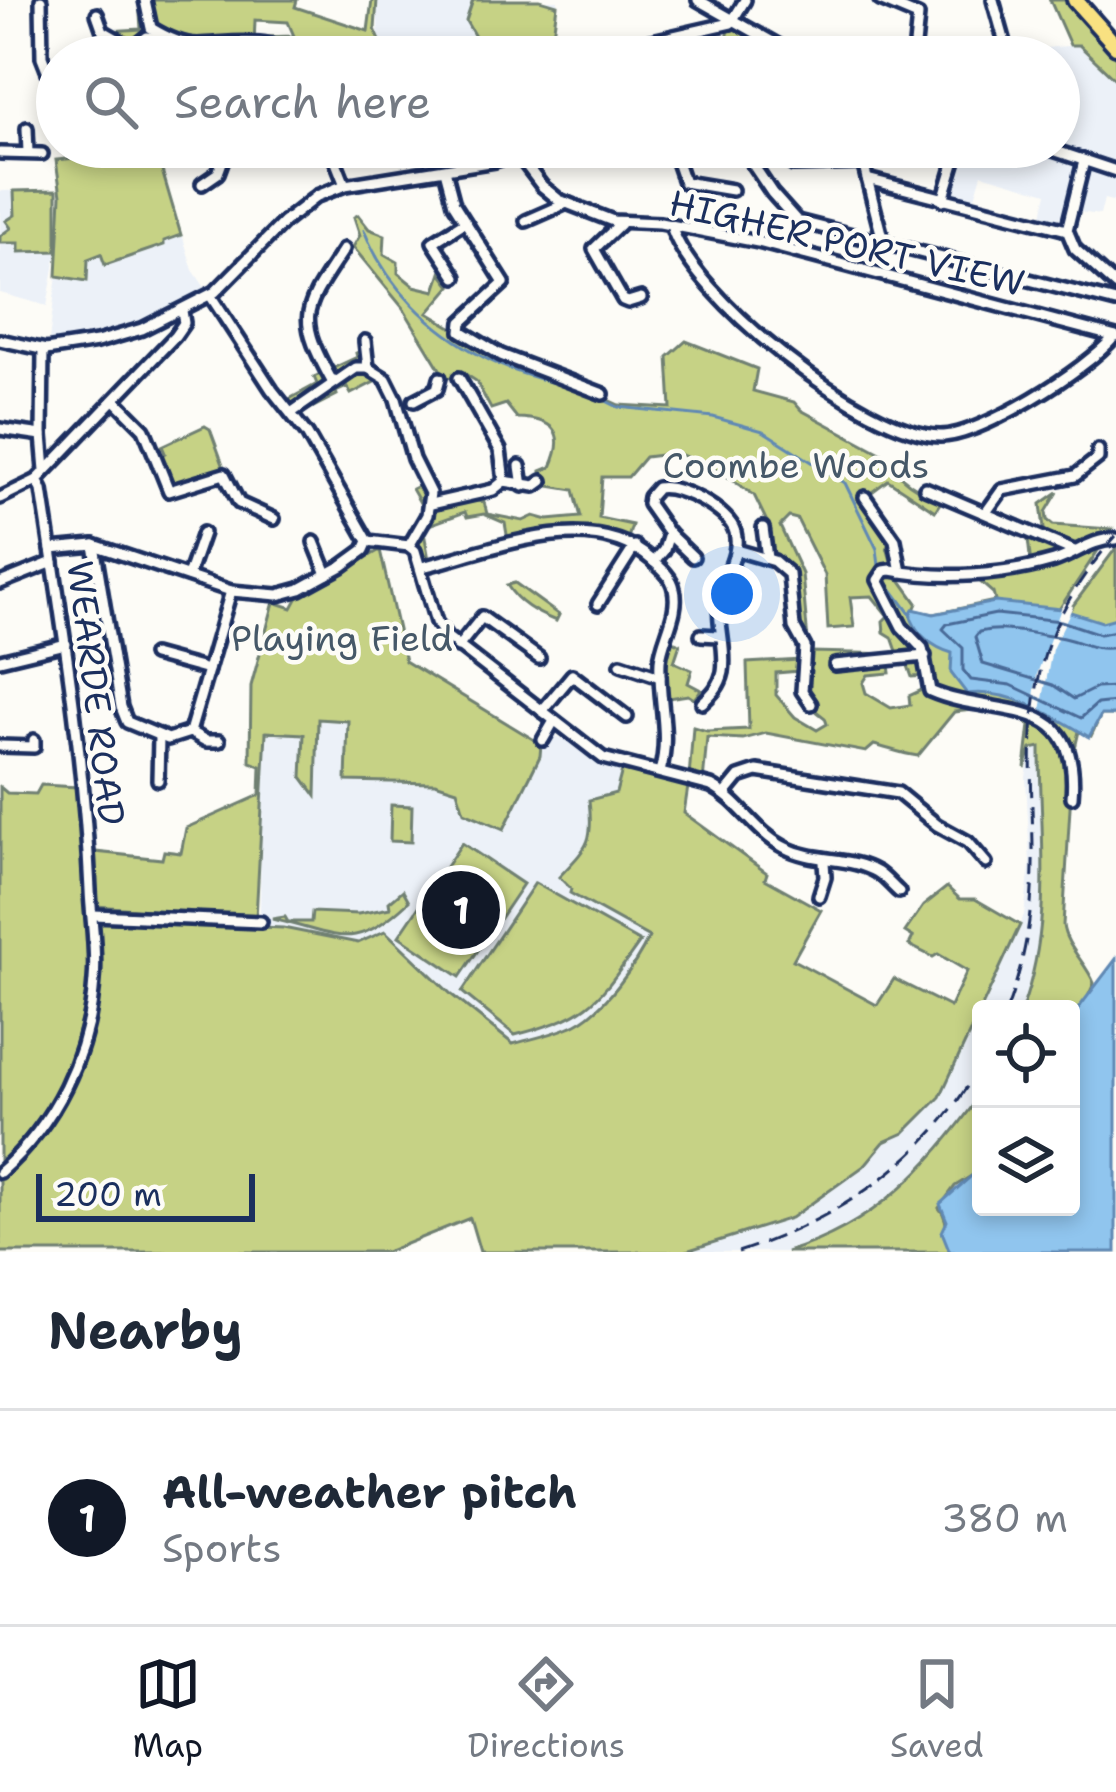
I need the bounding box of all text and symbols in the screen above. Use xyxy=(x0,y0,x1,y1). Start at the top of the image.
search box xyxy=(36,36,1080,168)
icon: search xyxy=(78,69,144,135)
text: Search here xyxy=(174,72,431,132)
street label: HIGHER PORT VIEW xyxy=(665,178,1029,308)
park label: Coombe Woods xyxy=(663,441,929,490)
street label: WEARDE ROAD xyxy=(55,558,137,828)
your location xyxy=(702,564,762,624)
park label: Playing Field xyxy=(231,614,453,663)
pin: 1 xyxy=(422,865,500,955)
map controls xyxy=(972,1000,1080,1216)
button: locate xyxy=(972,1000,1080,1108)
button: layers xyxy=(972,1108,1080,1216)
scale bar xyxy=(36,1168,255,1221)
text: 200 m xyxy=(54,1172,162,1217)
text: Nearby xyxy=(48,1296,243,1364)
text: All-weather pitch xyxy=(162,1462,577,1522)
text: 1 xyxy=(78,1492,96,1544)
text: 380 m xyxy=(941,1492,1068,1544)
text: Sports xyxy=(162,1522,282,1574)
tab: Map xyxy=(132,1651,203,1768)
tab: Directions xyxy=(468,1651,625,1768)
tab: Saved xyxy=(890,1651,984,1768)

